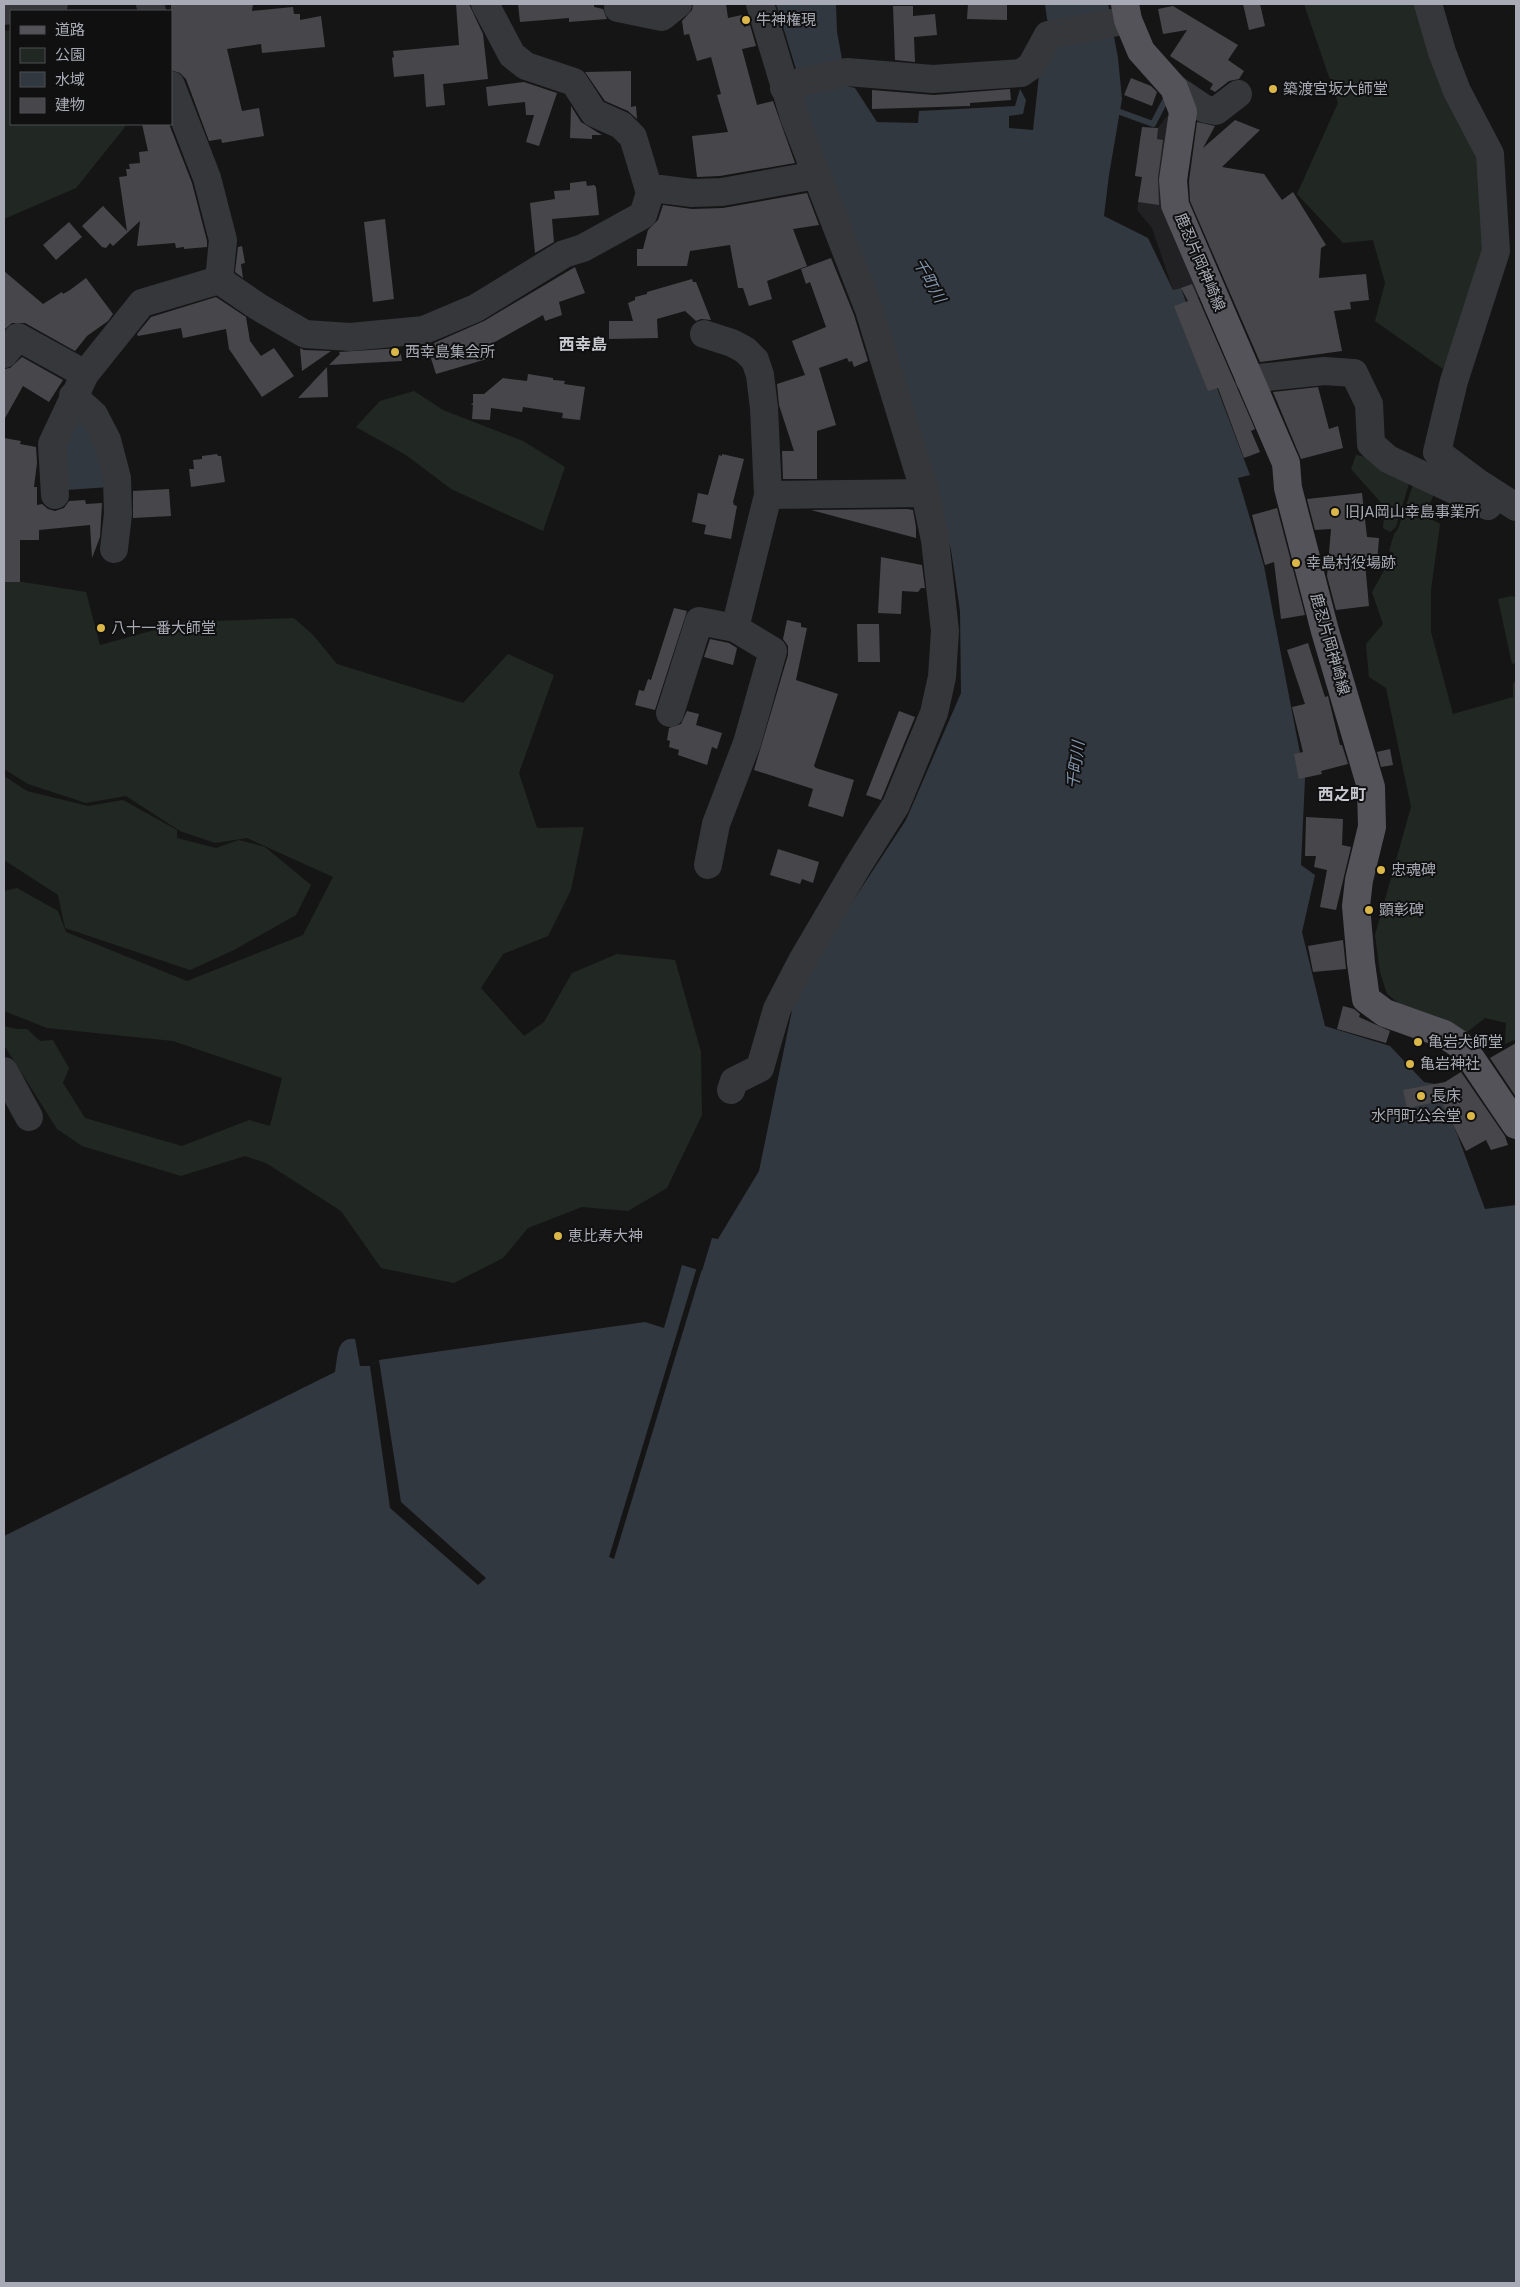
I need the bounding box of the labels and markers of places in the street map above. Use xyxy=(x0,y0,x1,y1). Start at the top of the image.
place label: 牛神権現 xyxy=(756,10,816,28)
marker: 牛神権現 xyxy=(740,14,752,26)
place label: 築渡宮坂大師堂 xyxy=(1283,79,1388,97)
marker: 築渡宮坂大師堂 xyxy=(1267,83,1279,95)
place label: 西幸島集会所 xyxy=(405,342,495,360)
marker: 西幸島集会所 xyxy=(389,346,401,358)
place label: 旧JA岡山幸島事業所 xyxy=(1345,502,1480,520)
marker: 旧JA岡山幸島事業所 xyxy=(1329,506,1341,518)
place label: 幸島村役場跡 xyxy=(1306,553,1396,571)
marker: 幸島村役場跡 xyxy=(1290,557,1302,569)
place label: 八十一番大師堂 xyxy=(111,618,216,636)
marker: 八十一番大師堂 xyxy=(95,622,107,634)
place label: 忠魂碑 xyxy=(1391,860,1436,878)
marker: 忠魂碑 xyxy=(1375,864,1387,876)
place label: 顕彰碑 xyxy=(1379,900,1424,918)
marker: 顕彰碑 xyxy=(1363,904,1375,916)
place label: 亀岩大師堂 xyxy=(1428,1032,1503,1050)
marker: 亀岩大師堂 xyxy=(1412,1036,1424,1048)
place label: 亀岩神社 xyxy=(1420,1054,1480,1072)
marker: 亀岩神社 xyxy=(1404,1058,1416,1070)
place label: 長床 xyxy=(1431,1086,1461,1104)
marker: 長床 xyxy=(1415,1090,1427,1102)
place label: 水門町公会堂 xyxy=(1371,1106,1461,1124)
marker: 水門町公会堂 xyxy=(1465,1110,1477,1122)
place label: 恵比寿大神 xyxy=(568,1226,643,1244)
marker: 恵比寿大神 xyxy=(552,1230,564,1242)

